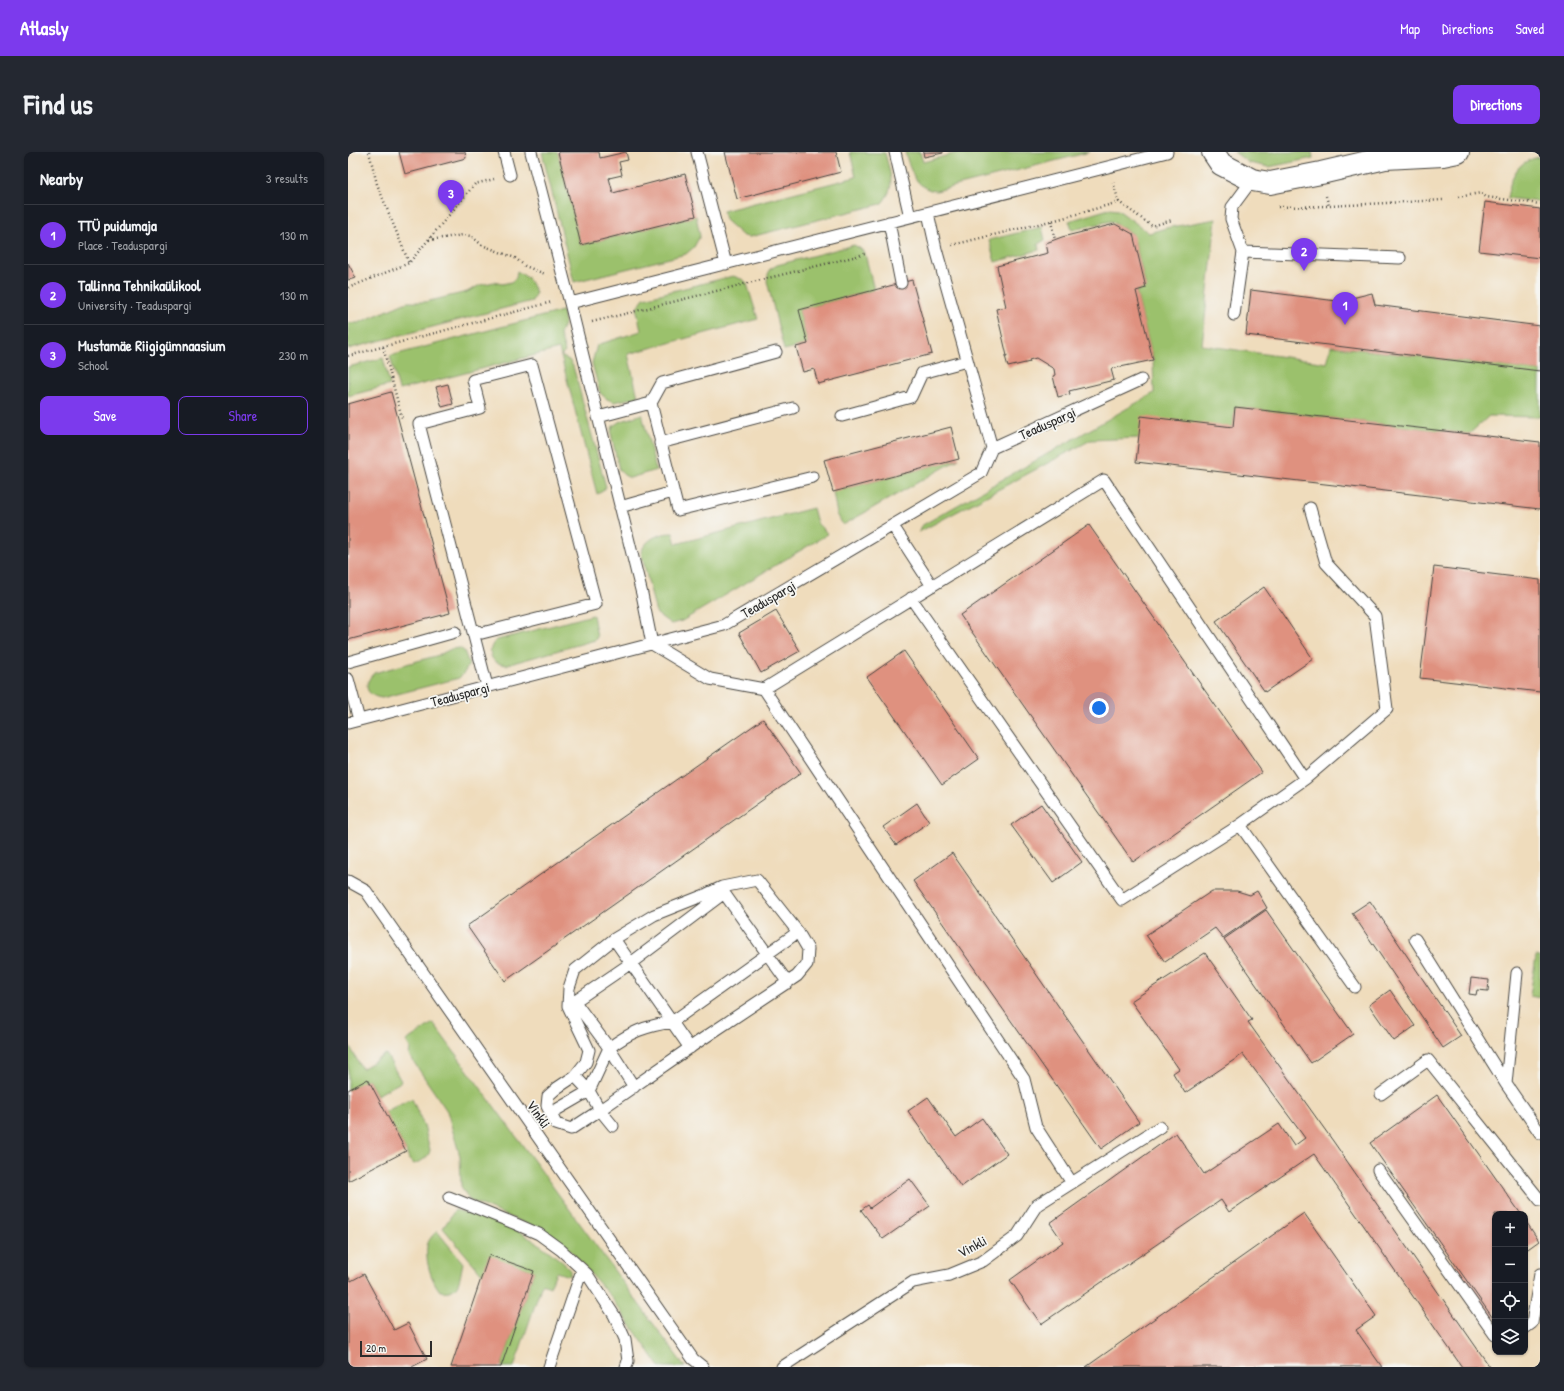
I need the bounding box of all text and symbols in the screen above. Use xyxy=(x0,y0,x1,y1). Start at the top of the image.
text: Atlasly xyxy=(20,15,69,41)
text: Map xyxy=(1400,19,1420,38)
text: Directions xyxy=(1442,19,1493,38)
text: Saved xyxy=(1515,19,1544,38)
text: Find us xyxy=(24,85,93,123)
button: Directions xyxy=(1453,85,1540,124)
text: Nearby xyxy=(40,167,83,190)
text: 3 results xyxy=(266,169,308,187)
pin: 3 xyxy=(438,180,464,213)
text: TTÜ puidumaja xyxy=(78,215,157,236)
text: 1 xyxy=(51,226,55,244)
text: 130 m xyxy=(280,226,308,244)
text: Place · Teaduspargi xyxy=(78,236,168,254)
pin: 2 xyxy=(1291,238,1317,271)
text: Tallinna Tehnikaülikool xyxy=(78,275,201,296)
text: 2 xyxy=(50,286,56,304)
text: 130 m xyxy=(280,286,308,304)
pin: 1 xyxy=(1332,292,1358,325)
text: University · Teaduspargi xyxy=(78,296,192,314)
text: Mustamäe Riigigümnaasium xyxy=(78,335,226,356)
text: 3 xyxy=(50,346,56,364)
text: 230 m xyxy=(278,346,308,364)
text: School xyxy=(78,356,108,374)
button: Save xyxy=(40,396,170,435)
button: Share xyxy=(178,396,308,435)
street label: Teaduspargi xyxy=(1016,402,1079,445)
street label: Teaduspargi xyxy=(737,576,799,623)
street label: Teaduspargi xyxy=(428,677,492,712)
your location xyxy=(1089,698,1109,718)
street label: Vinkli xyxy=(523,1096,555,1132)
map controls xyxy=(1492,1211,1528,1355)
button: + xyxy=(1492,1211,1528,1247)
street label: Vinkli xyxy=(954,1231,990,1261)
button: − xyxy=(1492,1247,1528,1283)
button: locate xyxy=(1492,1283,1528,1319)
button: layers xyxy=(1492,1319,1528,1355)
scale bar xyxy=(360,1339,432,1358)
text: 20 m xyxy=(366,1341,386,1355)

